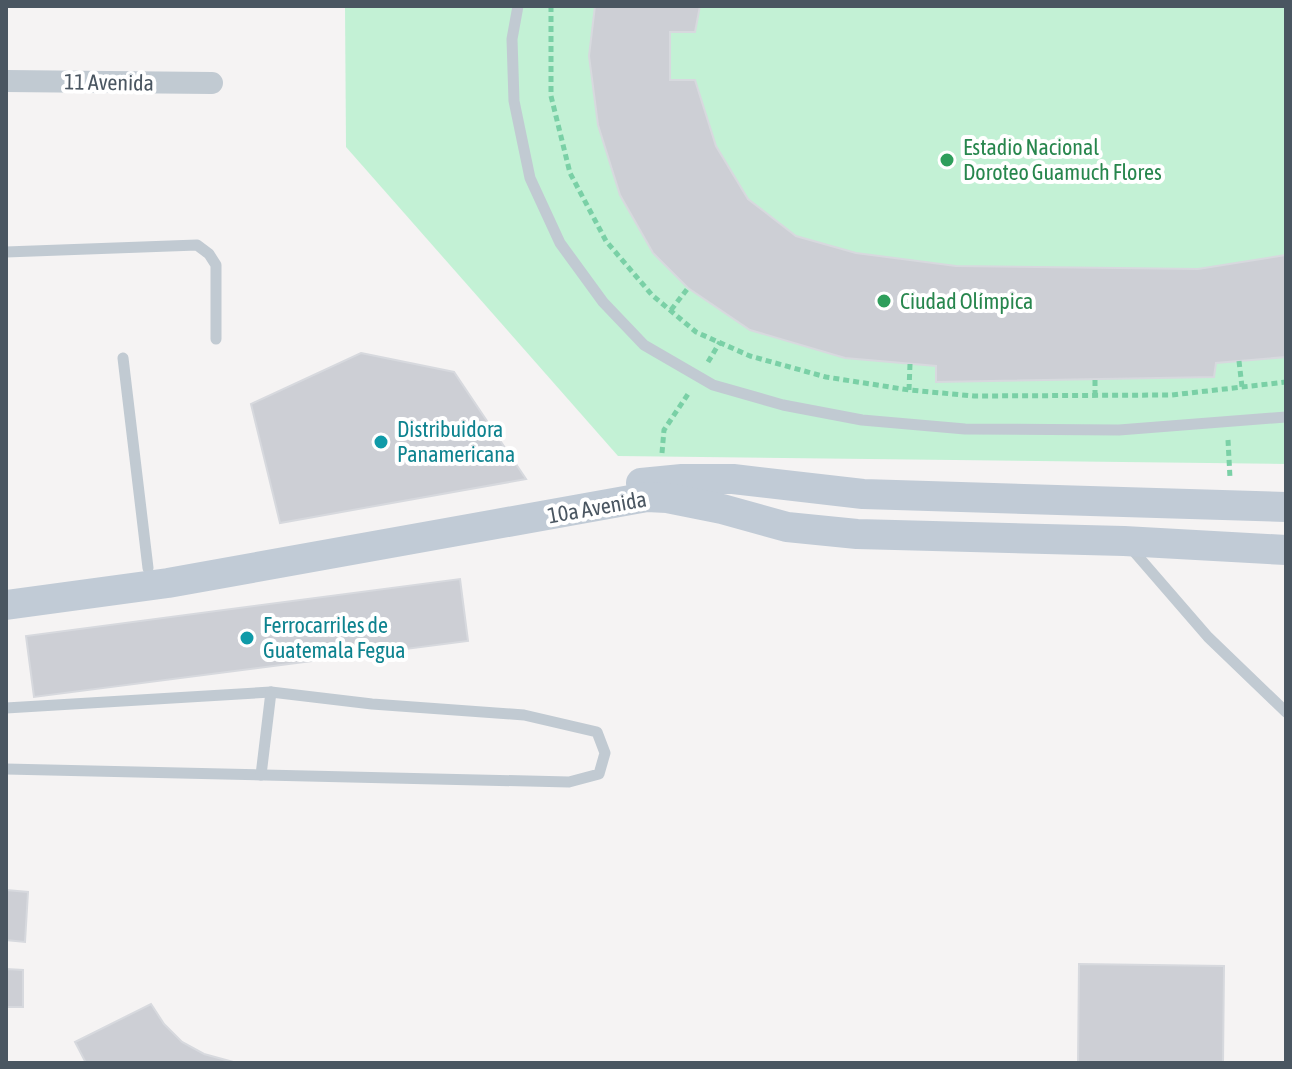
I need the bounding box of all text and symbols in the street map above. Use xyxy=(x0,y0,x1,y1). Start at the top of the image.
street label: 11 Avenida xyxy=(64,68,154,96)
place label: Estadio Nacional Doroteo Guamuch Flores xyxy=(963,134,1162,185)
marker: Estadio Nacional Doroteo Guamuch Flores xyxy=(938,151,956,169)
place label: Ciudad Olímpica xyxy=(900,288,1033,314)
marker: Ciudad Olímpica xyxy=(875,292,893,310)
place label: Distribuidora Panamericana xyxy=(397,416,515,467)
marker: Distribuidora Panamericana xyxy=(372,433,390,451)
street label: 10a Avenida xyxy=(546,486,648,528)
place label: Ferrocarriles de Guatemala Fegua xyxy=(263,612,406,663)
marker: Ferrocarriles de Guatemala Fegua xyxy=(238,629,256,647)

